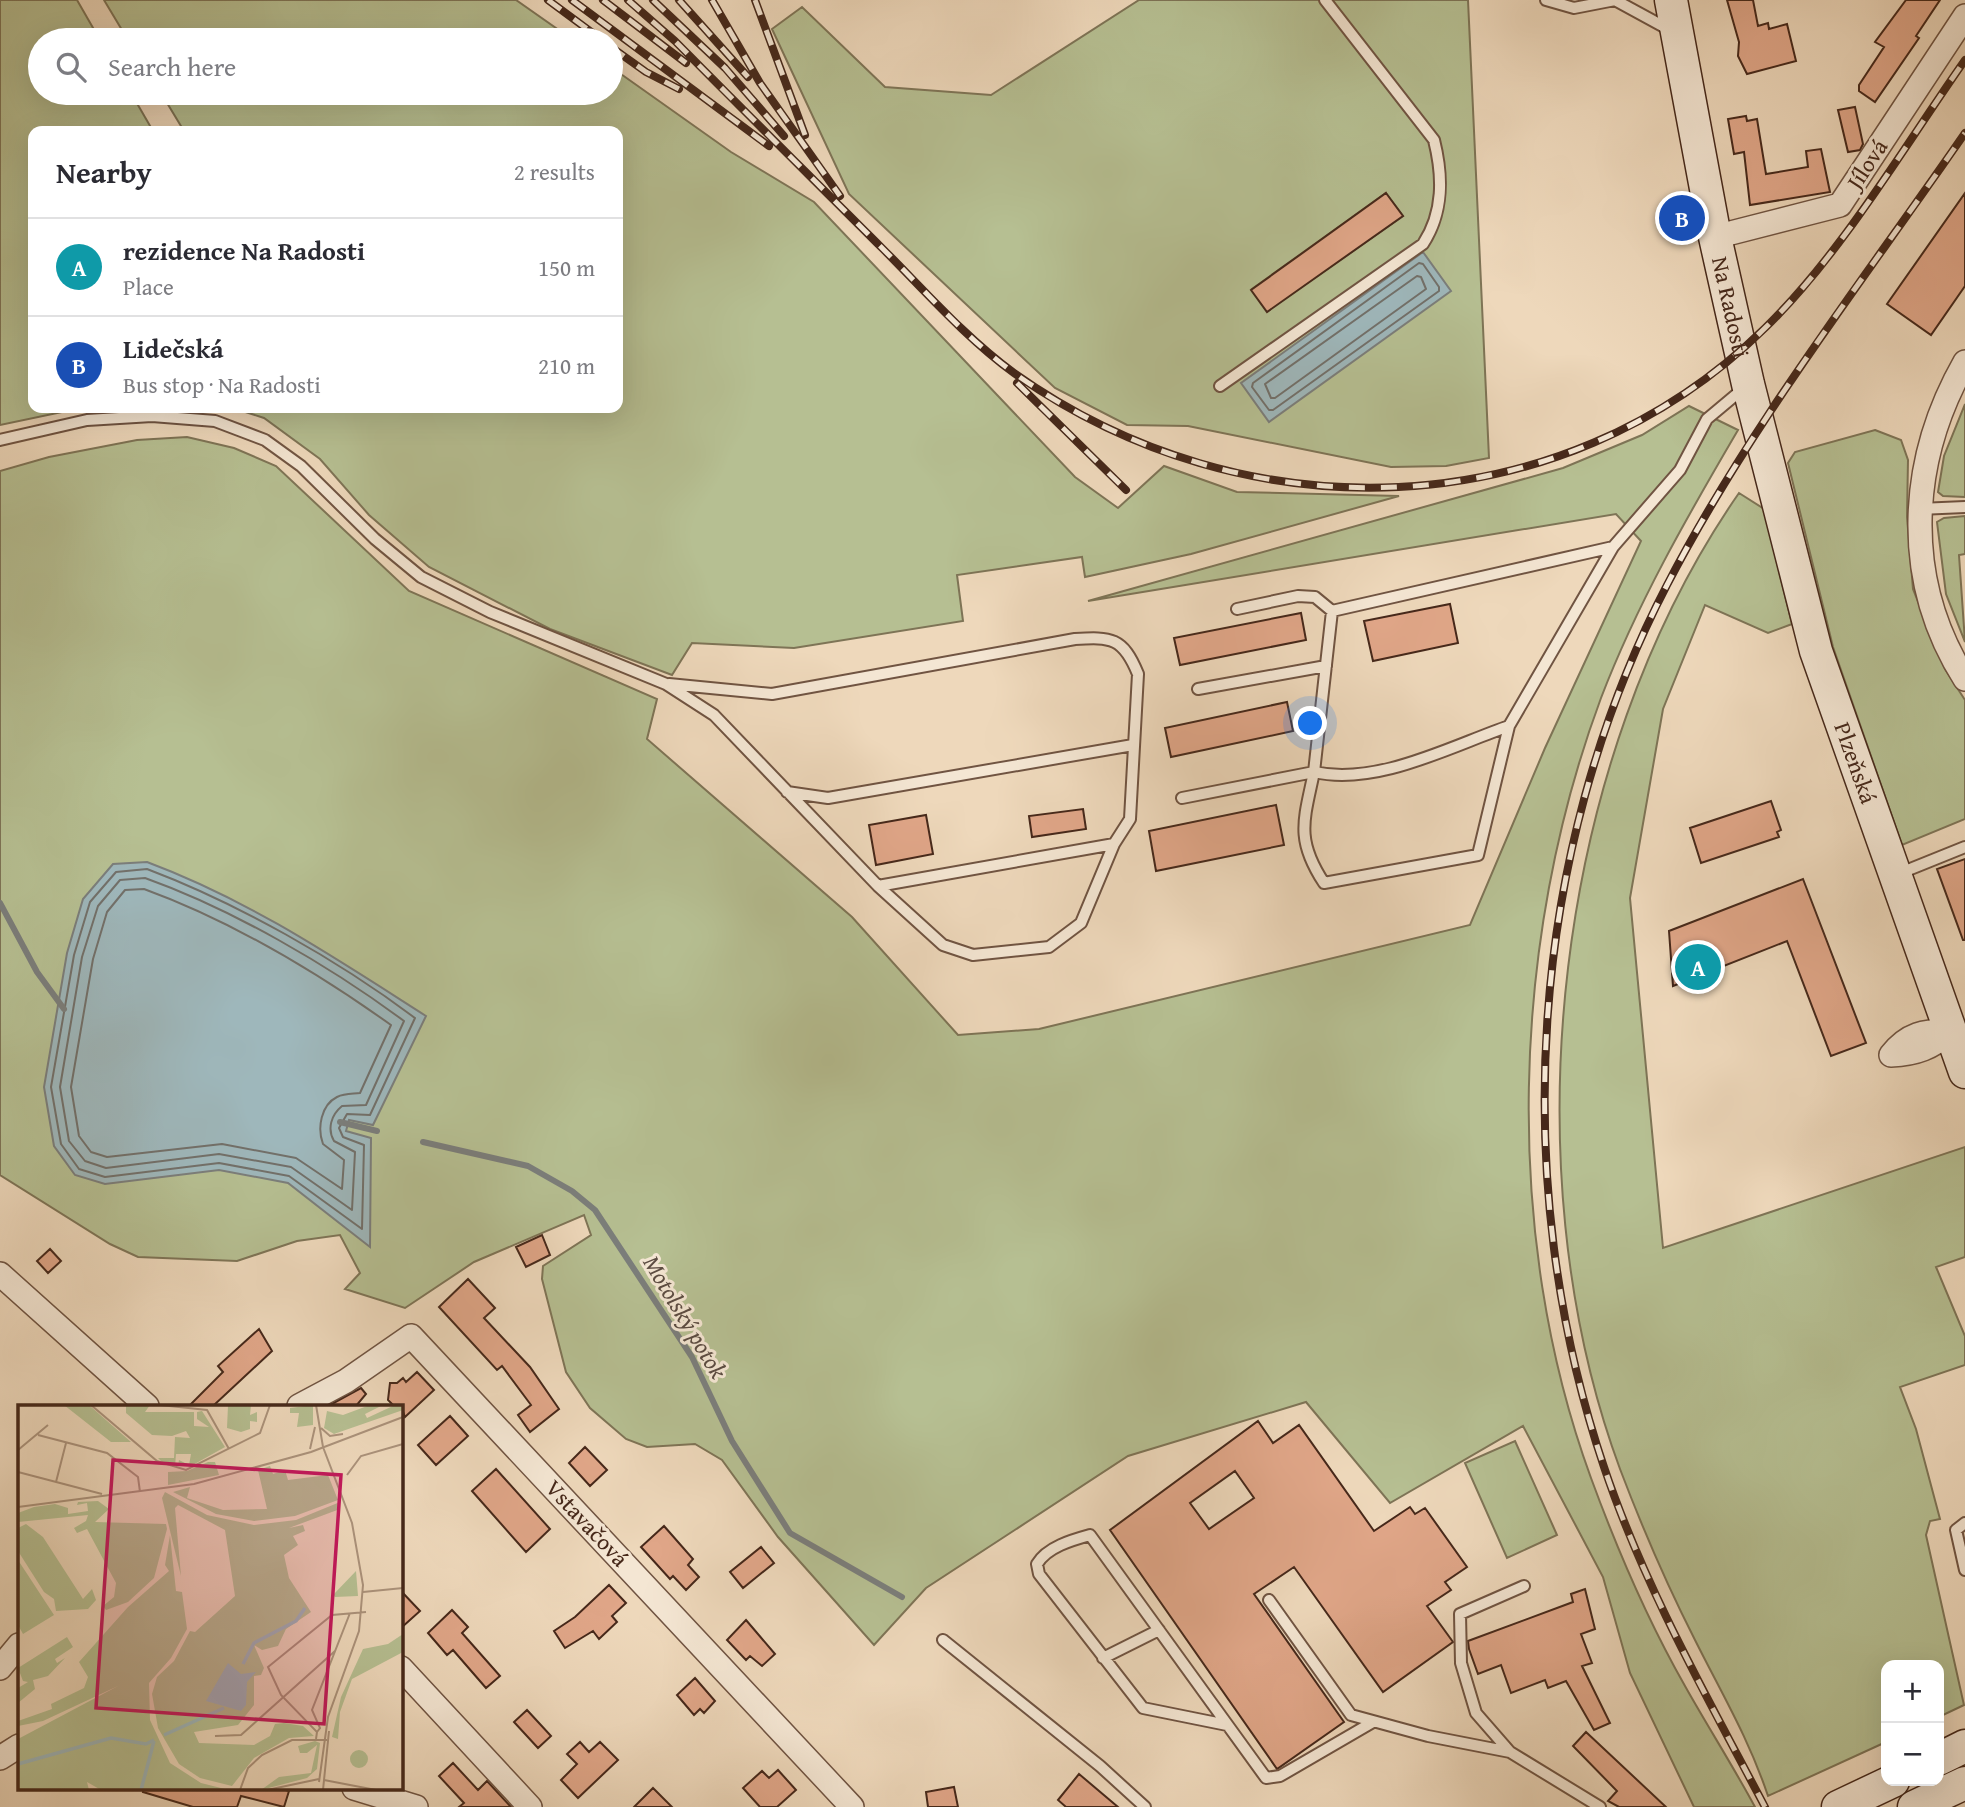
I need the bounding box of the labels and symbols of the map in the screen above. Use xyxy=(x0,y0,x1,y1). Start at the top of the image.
street label: Jílová xyxy=(1836,132,1895,198)
pin: B xyxy=(1659,192,1705,244)
street label: Na Radosti xyxy=(1704,253,1759,361)
your location xyxy=(1293,706,1327,740)
street label: Plzeňská xyxy=(1826,718,1886,808)
pin: A xyxy=(1675,941,1721,993)
water label: Motolský potok xyxy=(635,1248,736,1385)
inset map xyxy=(18,1405,402,1790)
street label: Vstavačová xyxy=(538,1472,637,1574)

